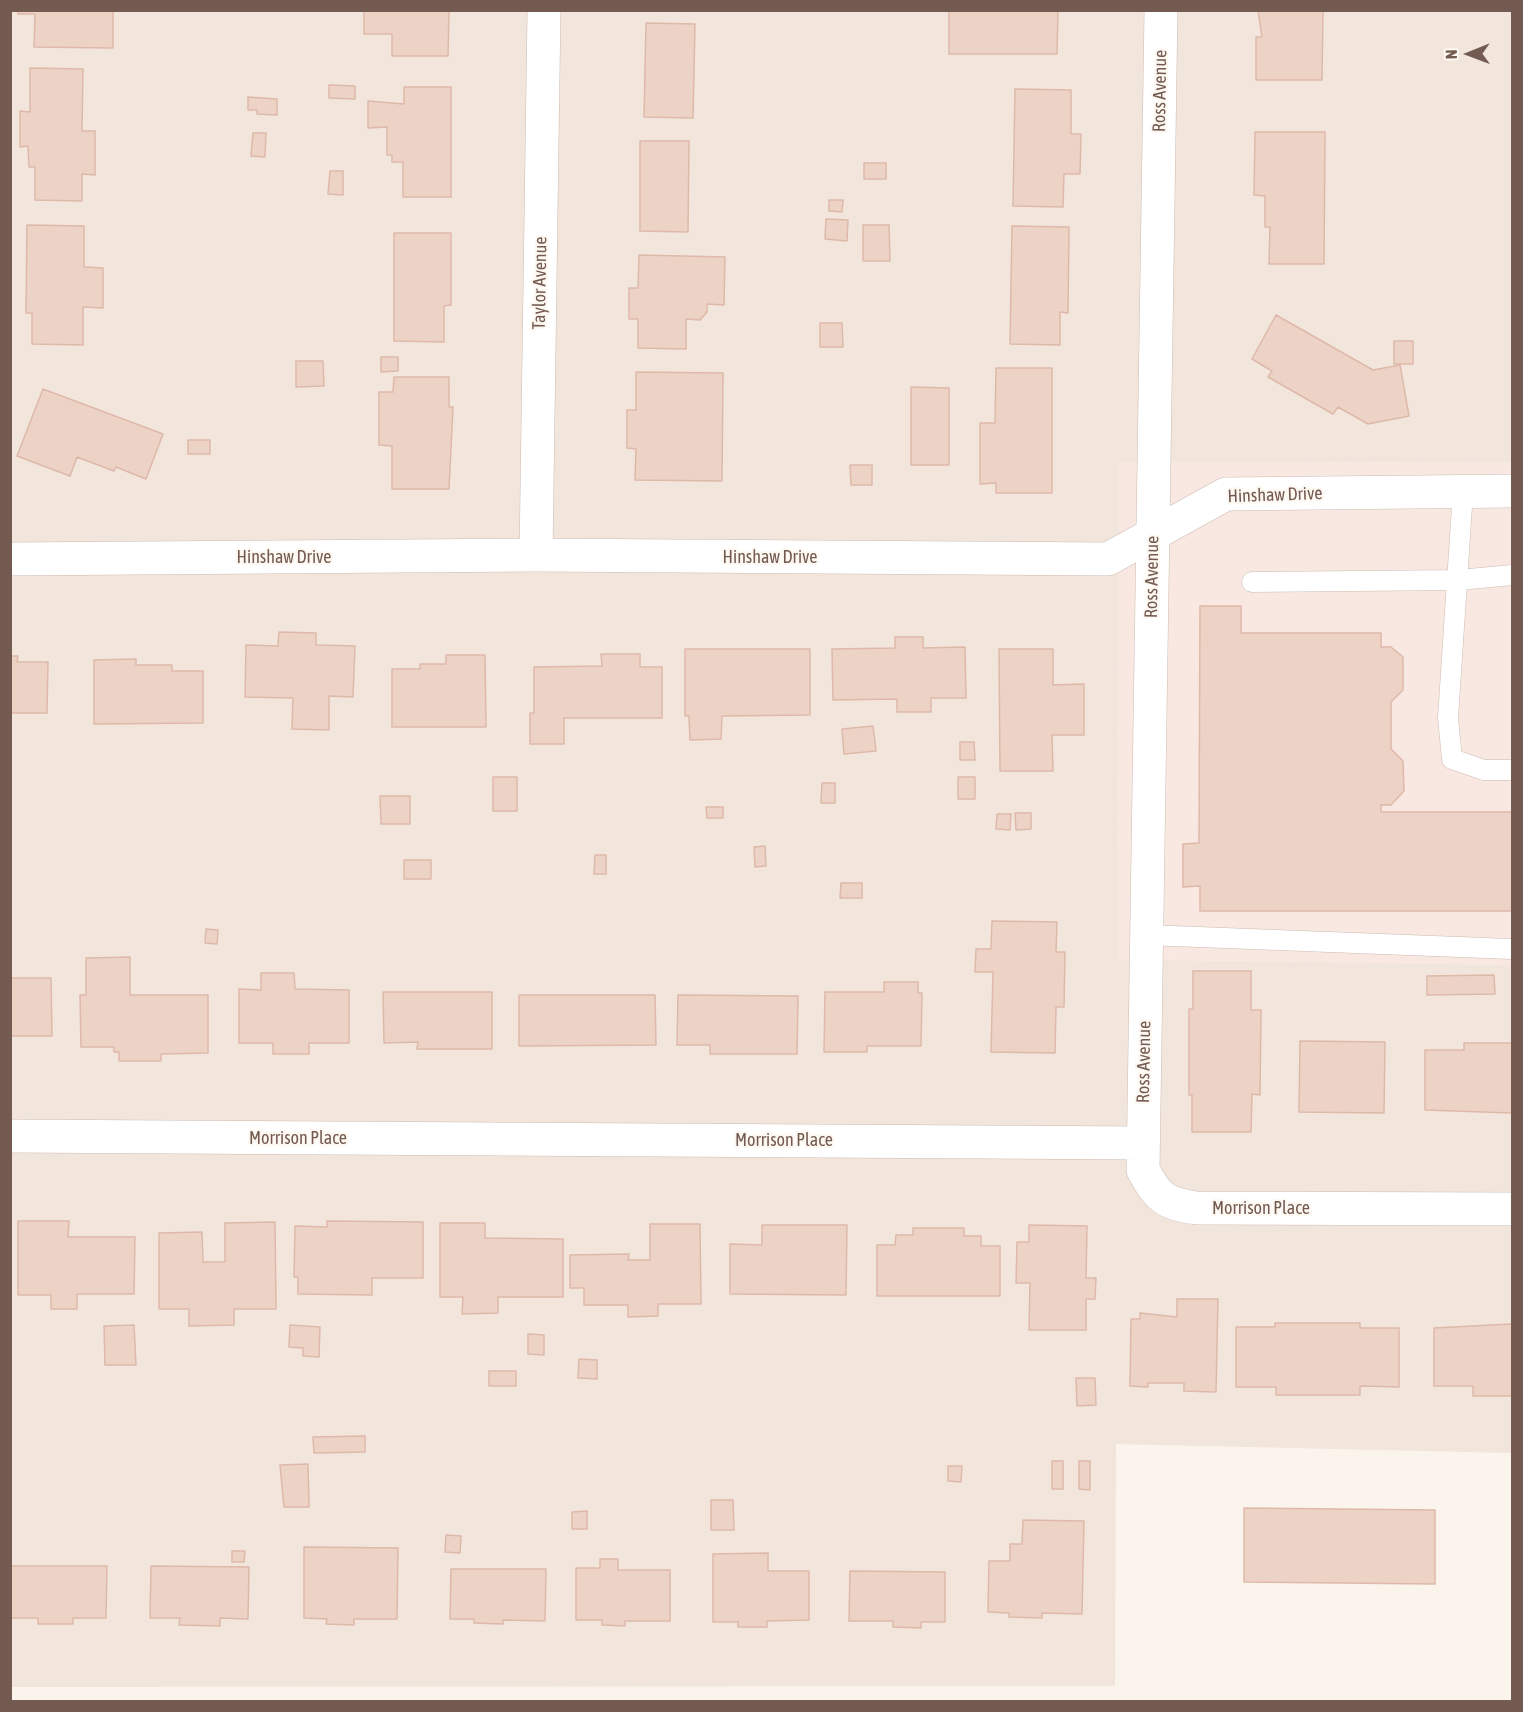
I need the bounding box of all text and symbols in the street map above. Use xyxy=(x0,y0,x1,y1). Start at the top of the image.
north arrow xyxy=(1439,24,1499,84)
text: N xyxy=(1442,49,1460,59)
street label: Ross Avenue xyxy=(1148,50,1172,132)
street label: Taylor Avenue xyxy=(528,236,552,330)
street label: Hinshaw Drive xyxy=(1227,483,1323,507)
street label: Ross Avenue xyxy=(1140,536,1164,618)
street label: Hinshaw Drive xyxy=(237,546,331,568)
street label: Hinshaw Drive xyxy=(723,546,817,568)
street label: Ross Avenue xyxy=(1132,1021,1156,1103)
street label: Morrison Place xyxy=(249,1127,347,1149)
street label: Morrison Place xyxy=(735,1129,833,1151)
street label: Morrison Place xyxy=(1212,1197,1310,1219)

